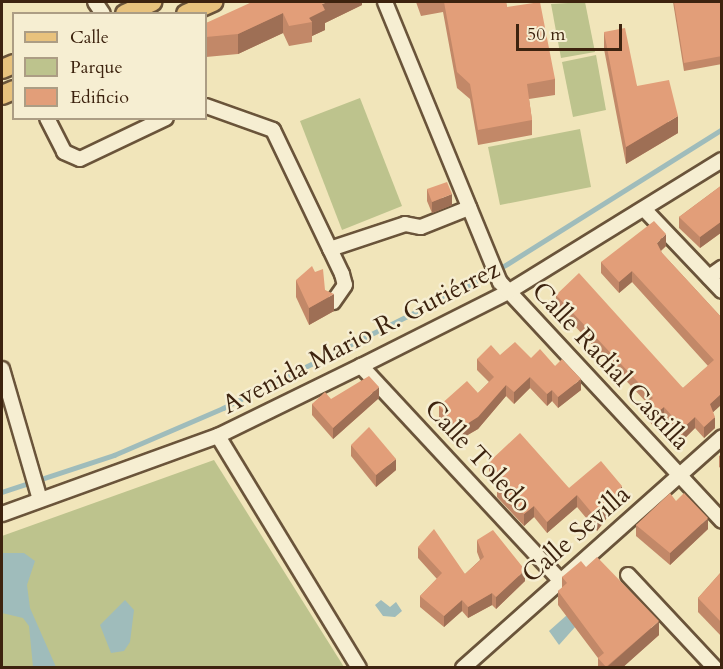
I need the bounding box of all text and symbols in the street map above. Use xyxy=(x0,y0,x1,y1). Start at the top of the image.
legend xyxy=(12,12,207,120)
scale bar xyxy=(519,12,626,50)
text: 50 m xyxy=(527,22,566,47)
text: Calle xyxy=(70,25,109,50)
text: Parque xyxy=(70,55,123,80)
text: Edificio xyxy=(70,85,129,110)
street label: Avenida Mario R. Gutiérrez xyxy=(217,253,505,421)
street label: Calle Radial Castilla xyxy=(525,276,697,456)
street label: Calle Toledo xyxy=(418,393,538,519)
street label: Calle Sevilla xyxy=(516,479,636,589)

